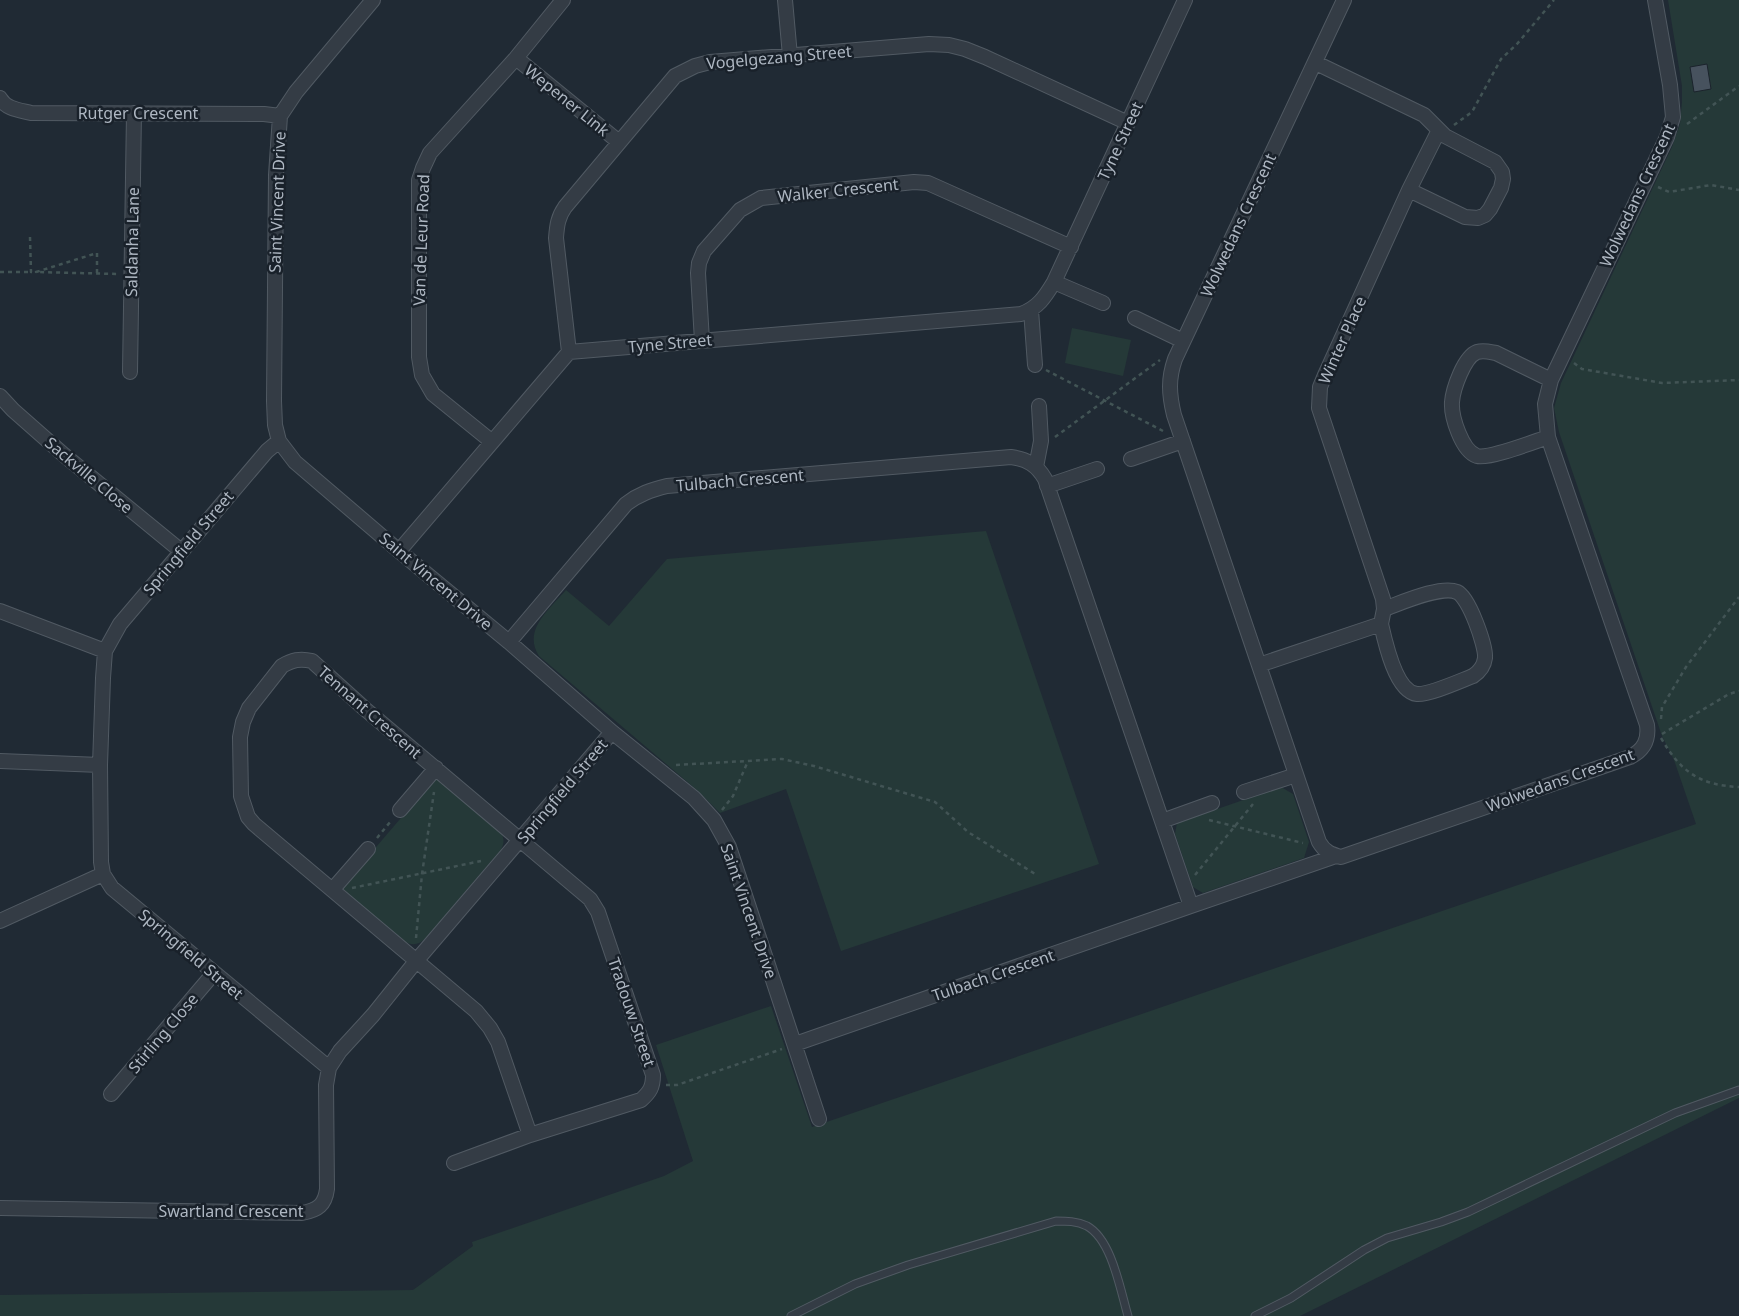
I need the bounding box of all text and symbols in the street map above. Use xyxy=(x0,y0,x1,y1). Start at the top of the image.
street label: Vogelgezang Street xyxy=(705,40,853,74)
street label: Wepener Link xyxy=(520,59,614,141)
street label: Tyne Street xyxy=(1092,98,1148,184)
street label: Rutger Crescent xyxy=(78,102,199,124)
street label: Wolwedans Crescent xyxy=(1594,119,1680,270)
street label: Saint Vincent Drive xyxy=(264,131,290,273)
street label: Wolwedans Crescent xyxy=(1195,149,1281,300)
street label: Walker Crescent xyxy=(776,173,900,207)
street label: Van de Leur Road xyxy=(408,174,434,306)
street label: Saldanha Lane xyxy=(120,187,144,297)
street label: Winter Place xyxy=(1313,293,1371,387)
street label: Tyne Street xyxy=(627,328,713,358)
street label: Sackville Close xyxy=(40,432,138,518)
street label: Tulbach Crescent xyxy=(675,463,805,497)
street label: Springfield Street xyxy=(138,486,239,600)
street label: Saint Vincent Drive xyxy=(375,527,497,635)
street label: Tennant Crescent xyxy=(313,661,427,763)
street label: Springfield Street xyxy=(512,734,613,848)
street label: Wolwedans Crescent xyxy=(1483,743,1637,817)
street label: Saint Vincent Drive xyxy=(716,841,782,981)
street label: Springfield Street xyxy=(134,904,248,1005)
street label: Tulbach Crescent xyxy=(929,944,1057,1006)
street label: Tradouw Street xyxy=(603,954,661,1070)
street label: Stirling Close xyxy=(123,988,203,1078)
street label: Swartland Crescent xyxy=(158,1200,304,1222)

